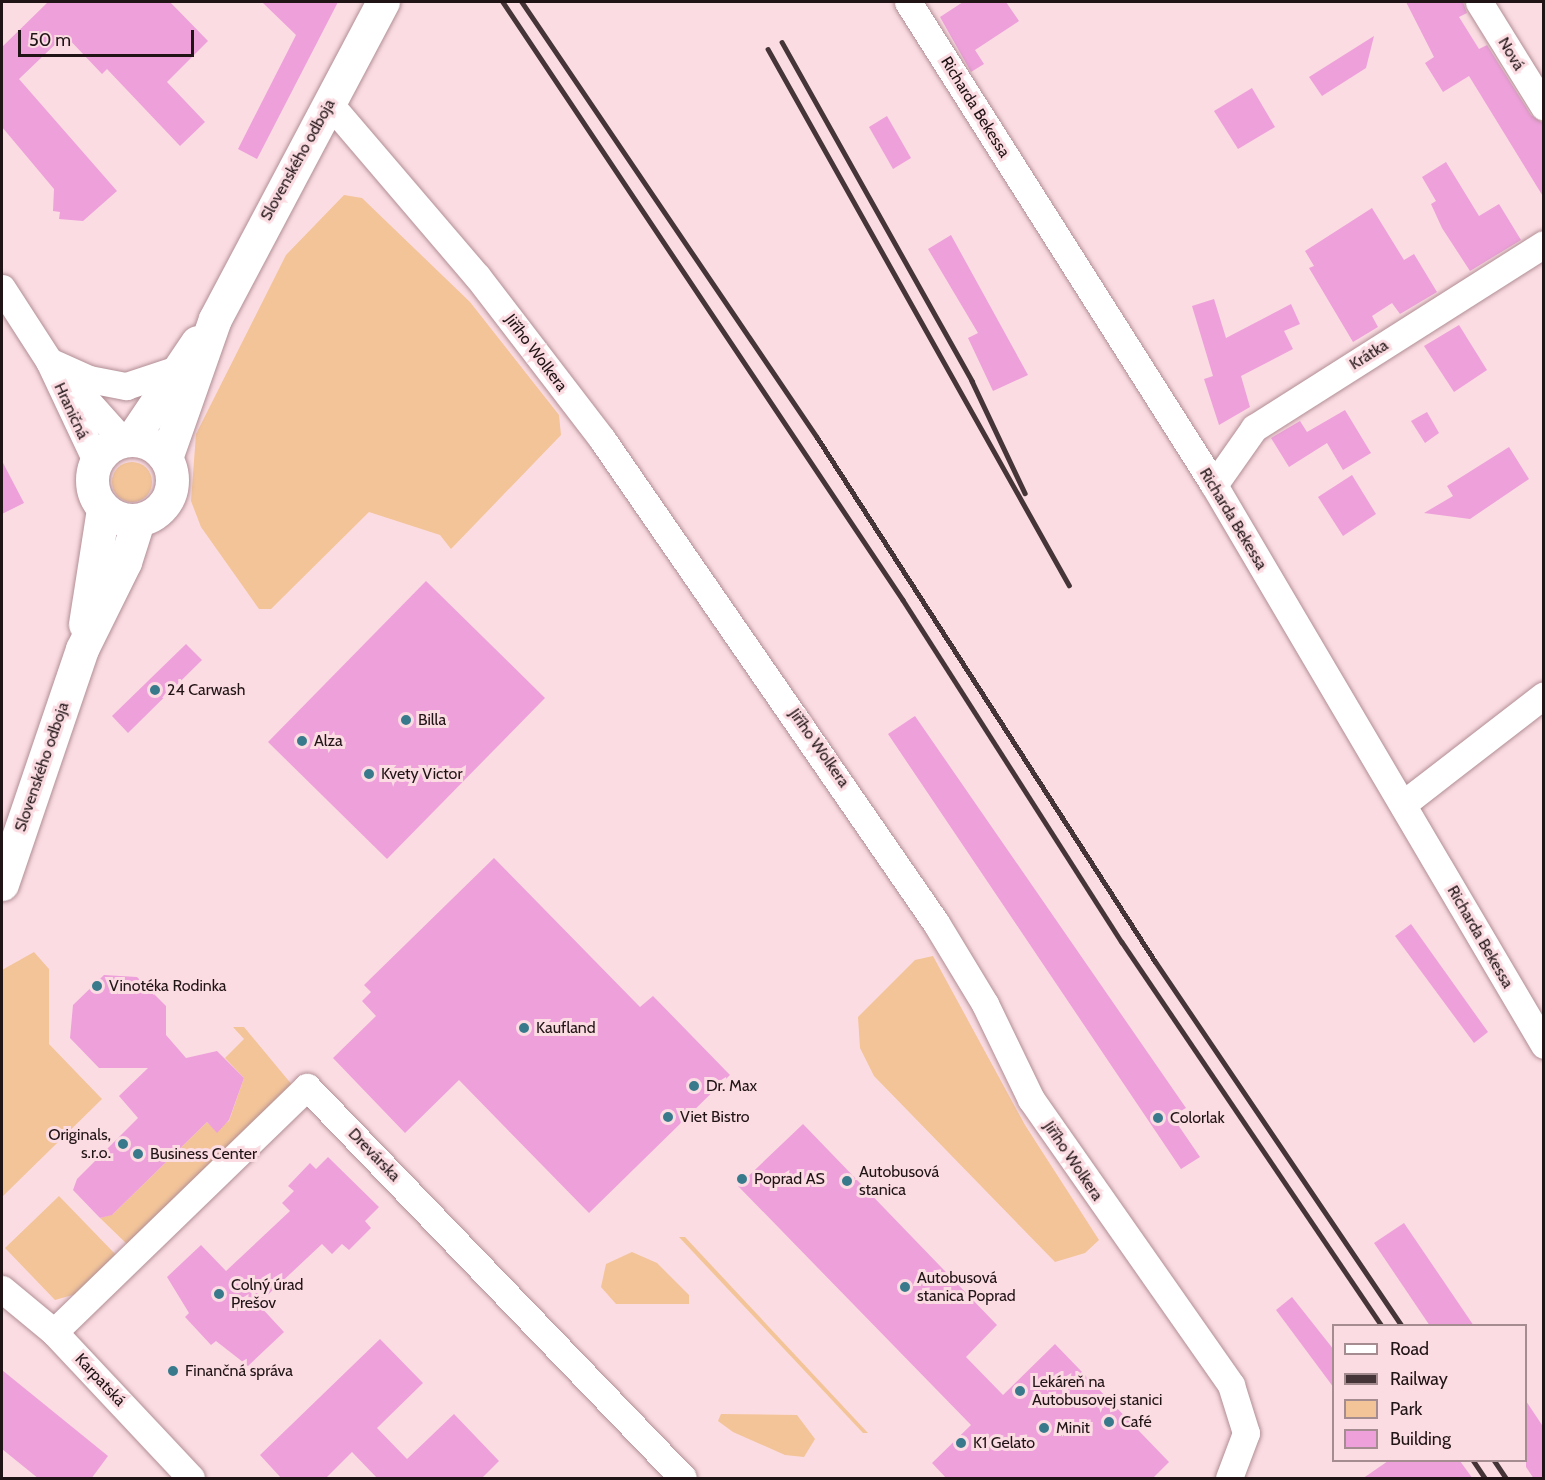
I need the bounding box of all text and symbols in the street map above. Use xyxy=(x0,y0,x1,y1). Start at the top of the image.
scale bar xyxy=(21,18,196,56)
text: 50 m xyxy=(29,29,71,51)
street label: Nová xyxy=(1494,34,1528,74)
street label: Richarda Bekessa xyxy=(936,53,1014,161)
street label: Slovenského odboja xyxy=(257,96,339,224)
street label: Jiřího Wolkera xyxy=(501,311,571,395)
street label: Krátka xyxy=(1346,336,1392,374)
street label: Hraničná xyxy=(50,380,92,442)
street label: Richarda Bekessa xyxy=(1195,465,1271,573)
place label: 24 Carwash xyxy=(167,680,245,700)
marker: 24 Carwash xyxy=(148,683,162,697)
street label: Slovenského odboja xyxy=(11,700,73,834)
street label: Jiřího Wolkera xyxy=(785,705,853,791)
place label: Billa xyxy=(418,710,446,730)
marker: Billa xyxy=(399,713,413,727)
place label: Alza xyxy=(314,731,343,751)
marker: Alza xyxy=(295,734,309,748)
place label: Kvety Victor xyxy=(381,764,462,784)
marker: Kvety Victor xyxy=(362,767,376,781)
street label: Richarda Bekessa xyxy=(1443,882,1517,992)
place label: Vinotéka Rodinka xyxy=(109,976,227,996)
marker: Vinotéka Rodinka xyxy=(90,979,104,993)
place label: Kaufland xyxy=(536,1018,596,1038)
marker: Kaufland xyxy=(517,1021,531,1035)
place label: Dr. Max xyxy=(706,1076,757,1096)
marker: Dr. Max xyxy=(687,1079,701,1093)
place label: Viet Bistro xyxy=(680,1107,750,1127)
place label: Colorlak xyxy=(1170,1108,1225,1128)
marker: Viet Bistro xyxy=(661,1110,675,1124)
marker: Colorlak xyxy=(1151,1111,1165,1125)
street label: Jiřího Wolkera xyxy=(1039,1118,1107,1204)
street label: Drevárska xyxy=(344,1124,404,1186)
place label: Originals, s.r.o. xyxy=(48,1125,111,1163)
marker: Originals, s.r.o. xyxy=(116,1137,130,1151)
place label: Business Center xyxy=(150,1144,257,1164)
marker: Business Center xyxy=(131,1147,145,1161)
place label: Autobusová stanica xyxy=(859,1162,939,1200)
place label: Poprad AS xyxy=(754,1169,825,1189)
marker: Poprad AS xyxy=(735,1172,749,1186)
marker: Autobusová stanica xyxy=(840,1174,854,1188)
place label: Autobusová stanica Poprad xyxy=(917,1268,1016,1306)
place label: Colný úrad Prešov xyxy=(231,1275,303,1313)
marker: Autobusová stanica Poprad xyxy=(898,1280,912,1294)
marker: Colný úrad Prešov xyxy=(212,1287,226,1301)
legend xyxy=(1332,1324,1527,1462)
text: Road xyxy=(1390,1338,1429,1360)
street label: Karpatská xyxy=(71,1350,129,1410)
place label: Finančná správa xyxy=(185,1361,293,1381)
marker: Finančná správa xyxy=(166,1364,180,1378)
text: Railway xyxy=(1390,1368,1448,1390)
place label: Lekáreň na Autobusovej stanici xyxy=(1032,1372,1162,1410)
marker: Lekáreň na Autobusovej stanici xyxy=(1013,1384,1027,1398)
text: Park xyxy=(1390,1398,1422,1420)
place label: Café xyxy=(1121,1412,1152,1432)
marker: Café xyxy=(1102,1415,1116,1429)
place label: Minit xyxy=(1056,1418,1090,1438)
marker: Minit xyxy=(1037,1421,1051,1435)
text: Building xyxy=(1390,1428,1451,1450)
place label: K1 Gelato xyxy=(973,1433,1035,1453)
marker: K1 Gelato xyxy=(954,1436,968,1450)

